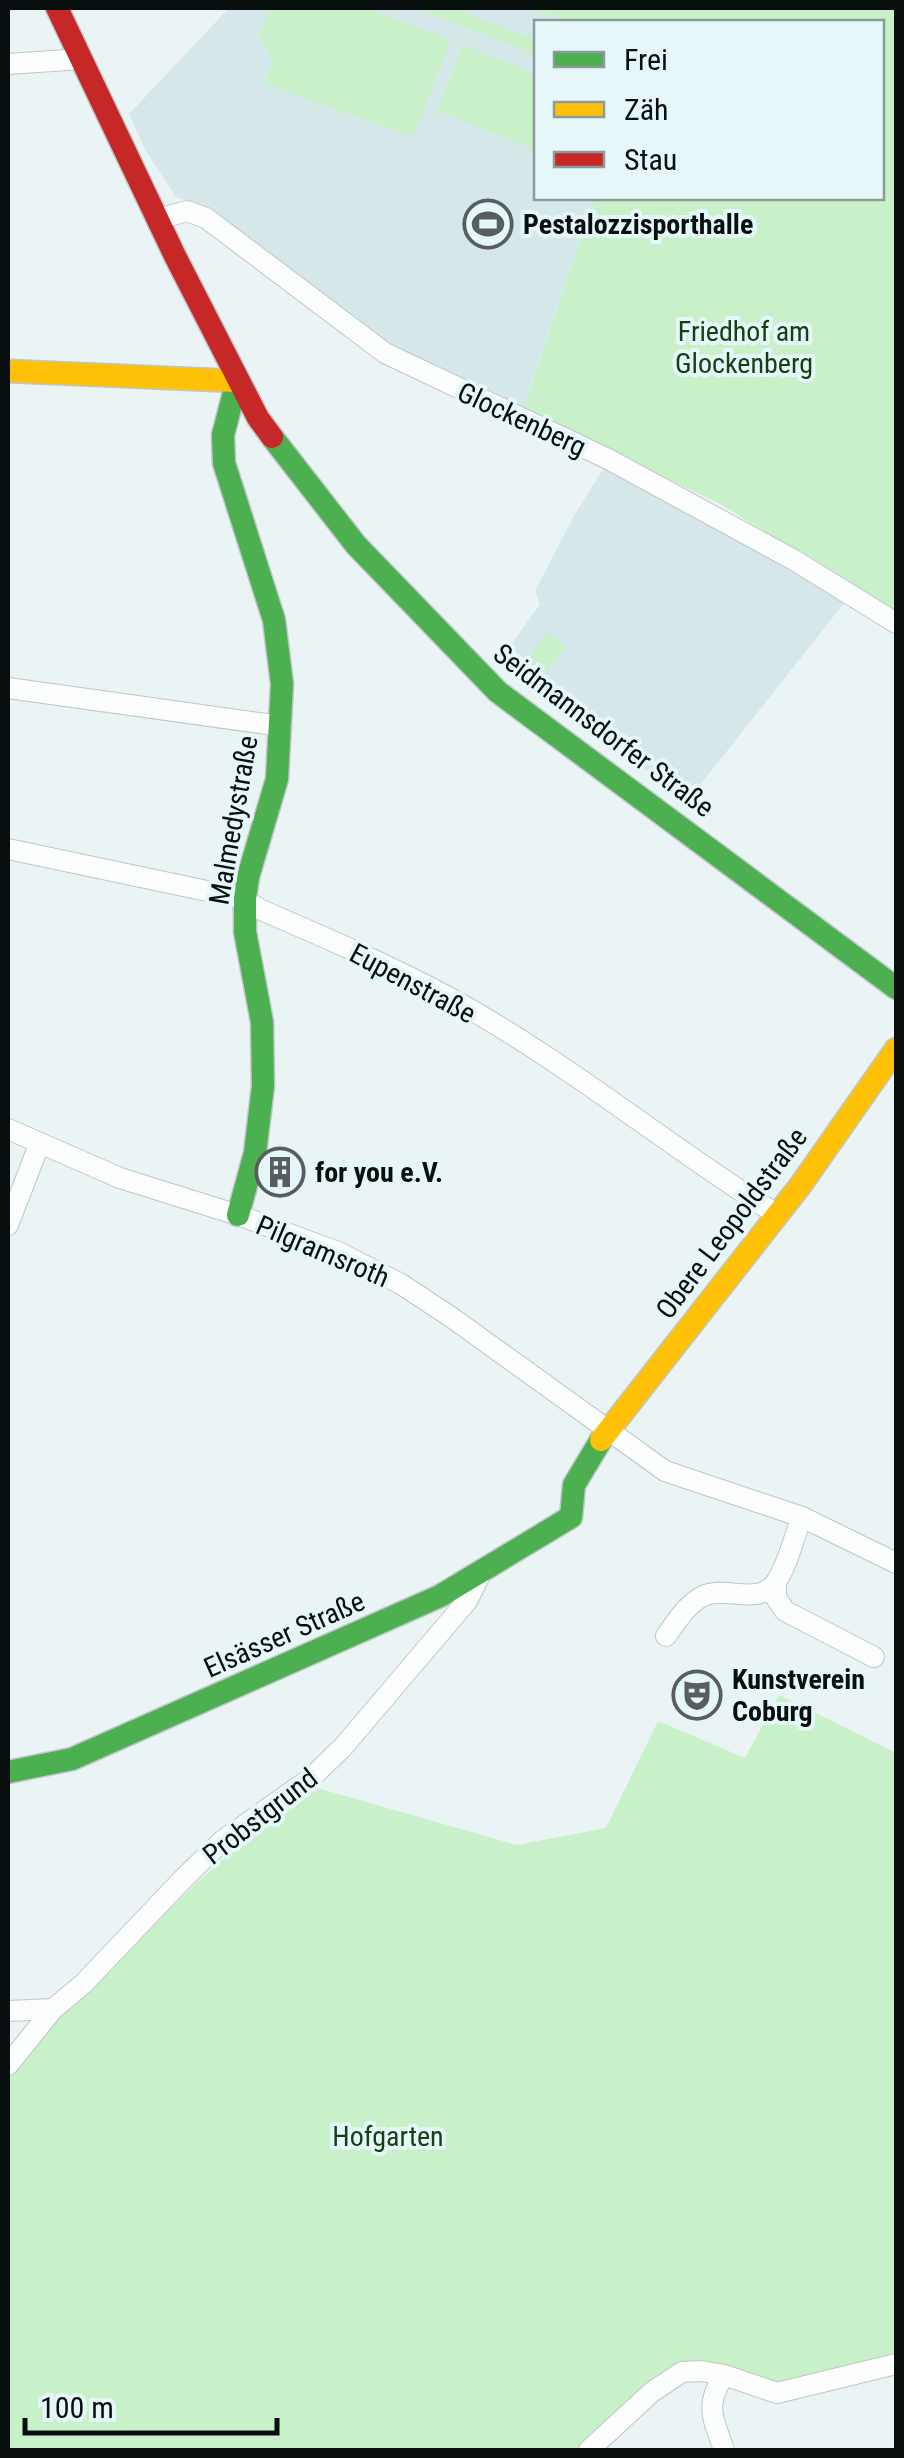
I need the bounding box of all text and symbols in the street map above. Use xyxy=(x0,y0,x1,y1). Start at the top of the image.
legend xyxy=(534,20,884,200)
text: Frei xyxy=(624,42,668,77)
text: Zäh xyxy=(624,92,669,127)
text: Stau xyxy=(624,142,677,177)
sports icon: Pestalozzisporthalle xyxy=(462,198,514,250)
place label: Pestalozzisporthalle xyxy=(523,208,753,241)
park label: Friedhof am Glockenberg xyxy=(675,315,813,380)
street label: Glockenberg xyxy=(452,375,591,464)
street label: Seidmannsdorfer Straße xyxy=(487,637,720,824)
street label: Malmedystraße xyxy=(202,733,265,907)
street label: Eupenstraße xyxy=(344,936,481,1030)
street label: Obere Leopoldstraße xyxy=(649,1121,814,1325)
building icon: for you e.V. xyxy=(254,1146,306,1198)
place label: for you e.V. xyxy=(315,1156,443,1189)
street label: Pilgramsroth xyxy=(251,1209,394,1294)
street label: Elsässer Straße xyxy=(199,1584,370,1685)
place label: Kunstverein Coburg xyxy=(732,1663,865,1728)
theatre icon: Kunstverein Coburg xyxy=(671,1669,723,1721)
street label: Probstgrund xyxy=(197,1762,324,1871)
park label: Hofgarten xyxy=(332,2120,444,2153)
scale bar xyxy=(25,2373,278,2435)
text: 100 m xyxy=(40,2390,114,2425)

